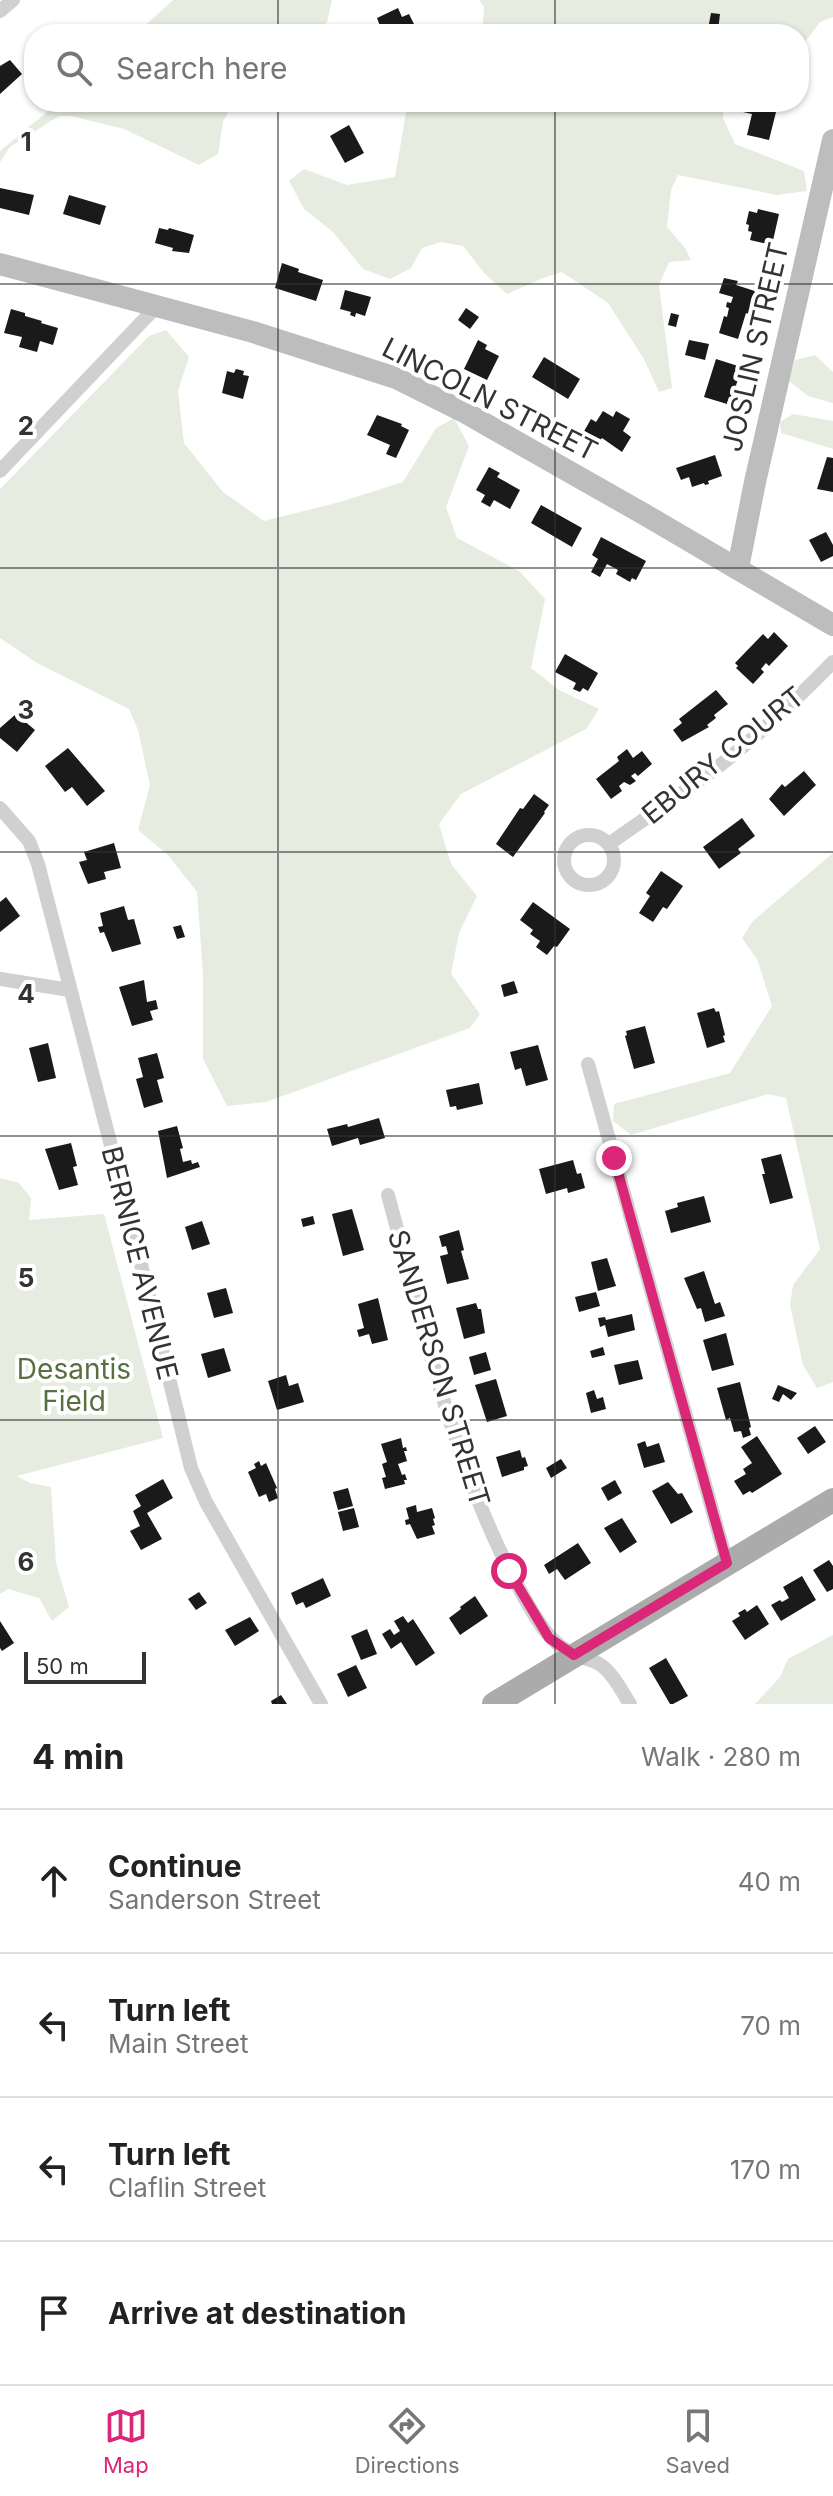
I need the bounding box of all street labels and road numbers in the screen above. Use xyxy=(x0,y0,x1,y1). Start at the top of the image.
street label: JOSLIN STREET xyxy=(714,239,796,455)
street label: LINCOLN STREET xyxy=(377,330,603,468)
street label: EBURY COURT xyxy=(635,679,811,831)
street label: BERNICE AVENUE xyxy=(95,1143,185,1383)
street label: SANDERSON STREET xyxy=(381,1226,497,1510)

